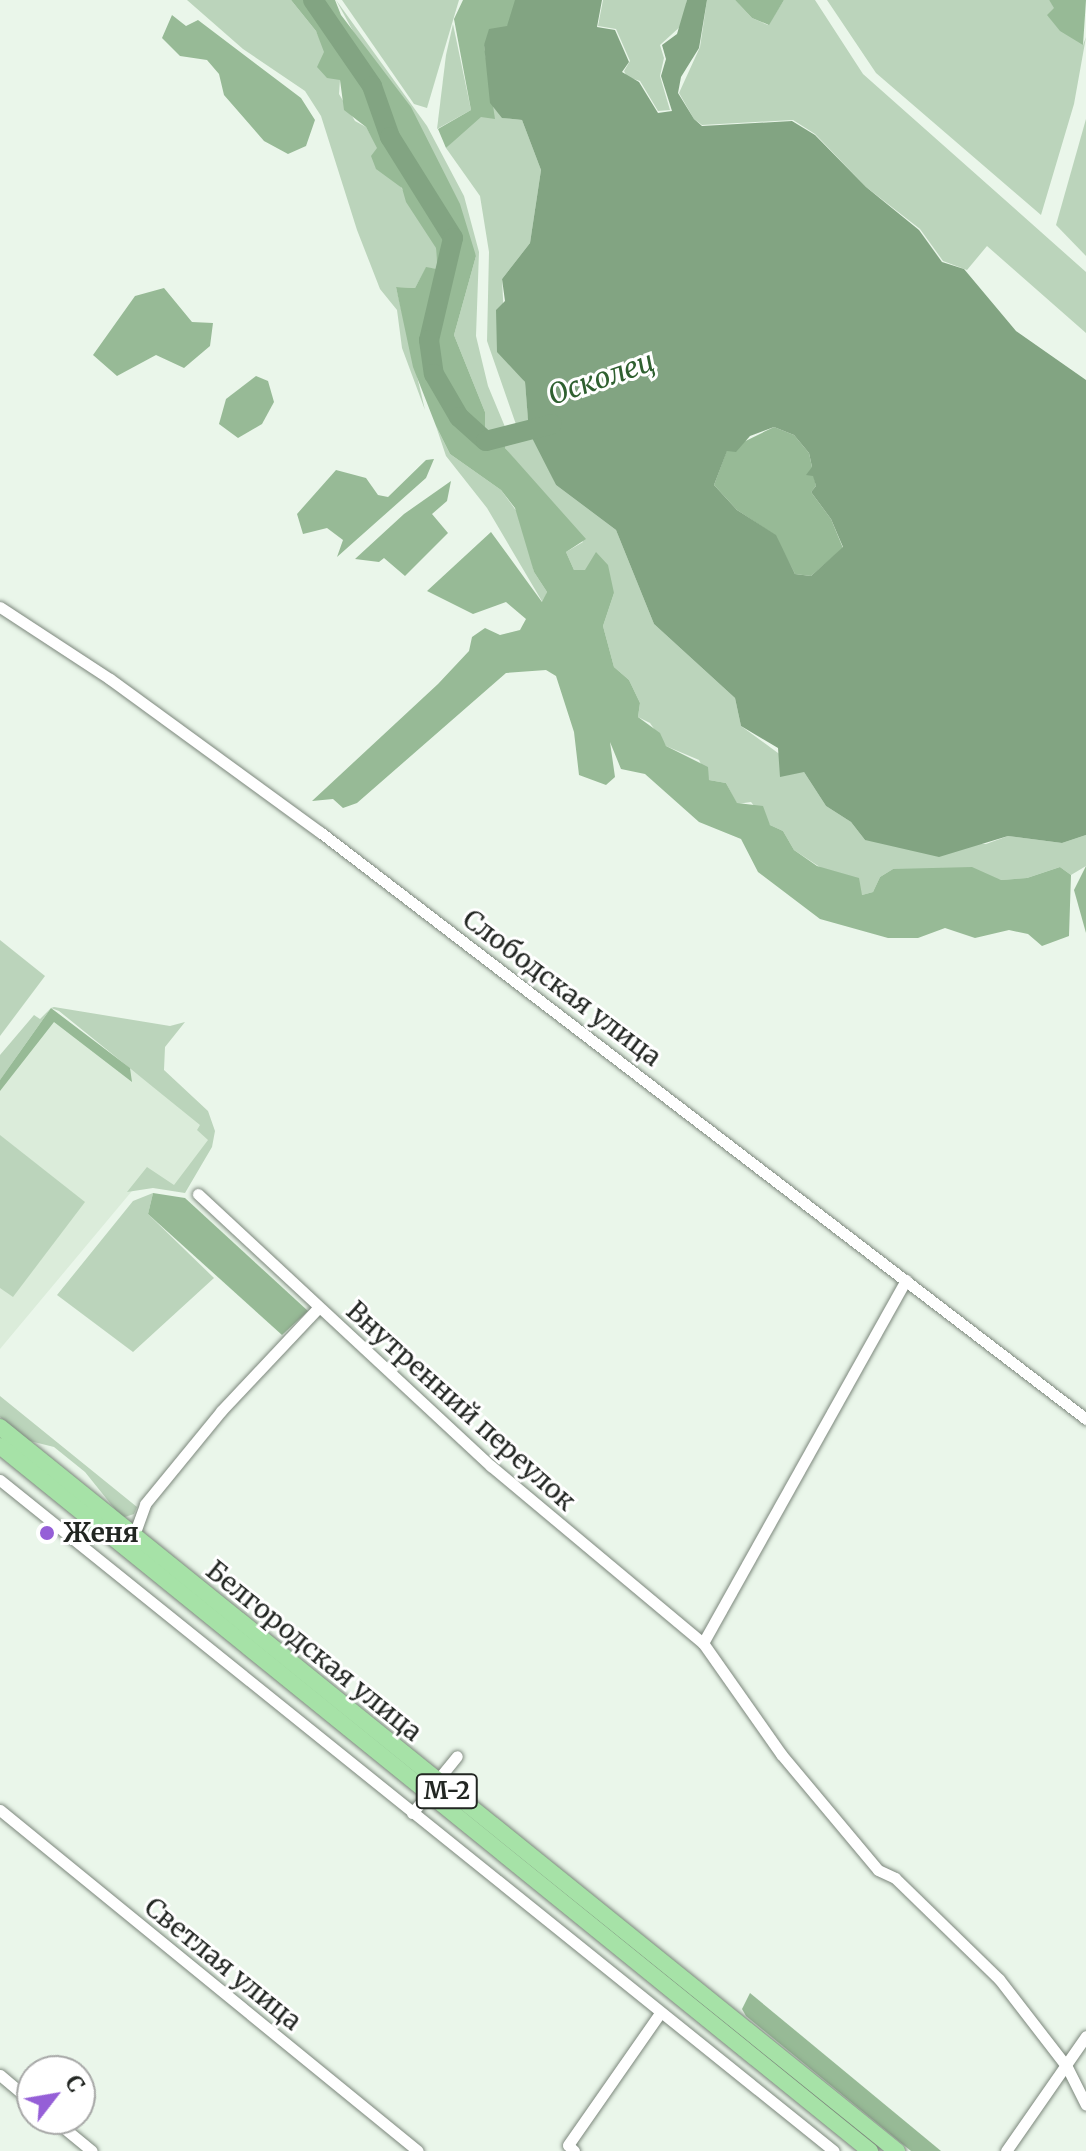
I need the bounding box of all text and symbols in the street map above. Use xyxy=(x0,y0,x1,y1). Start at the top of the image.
water label: Осколец xyxy=(544,344,658,412)
street label: Слободская улица xyxy=(457,903,667,1073)
street label: Внутренний переулок xyxy=(340,1295,582,1517)
place label: Женя xyxy=(63,1517,139,1549)
marker: Женя xyxy=(38,1524,56,1542)
street label: Белгородская улица xyxy=(200,1554,428,1748)
road number: М-2 xyxy=(415,1771,479,1811)
street label: Светлая улица xyxy=(138,1891,308,2037)
north arrow xyxy=(16,2055,96,2135)
text: С xyxy=(59,2070,91,2097)

